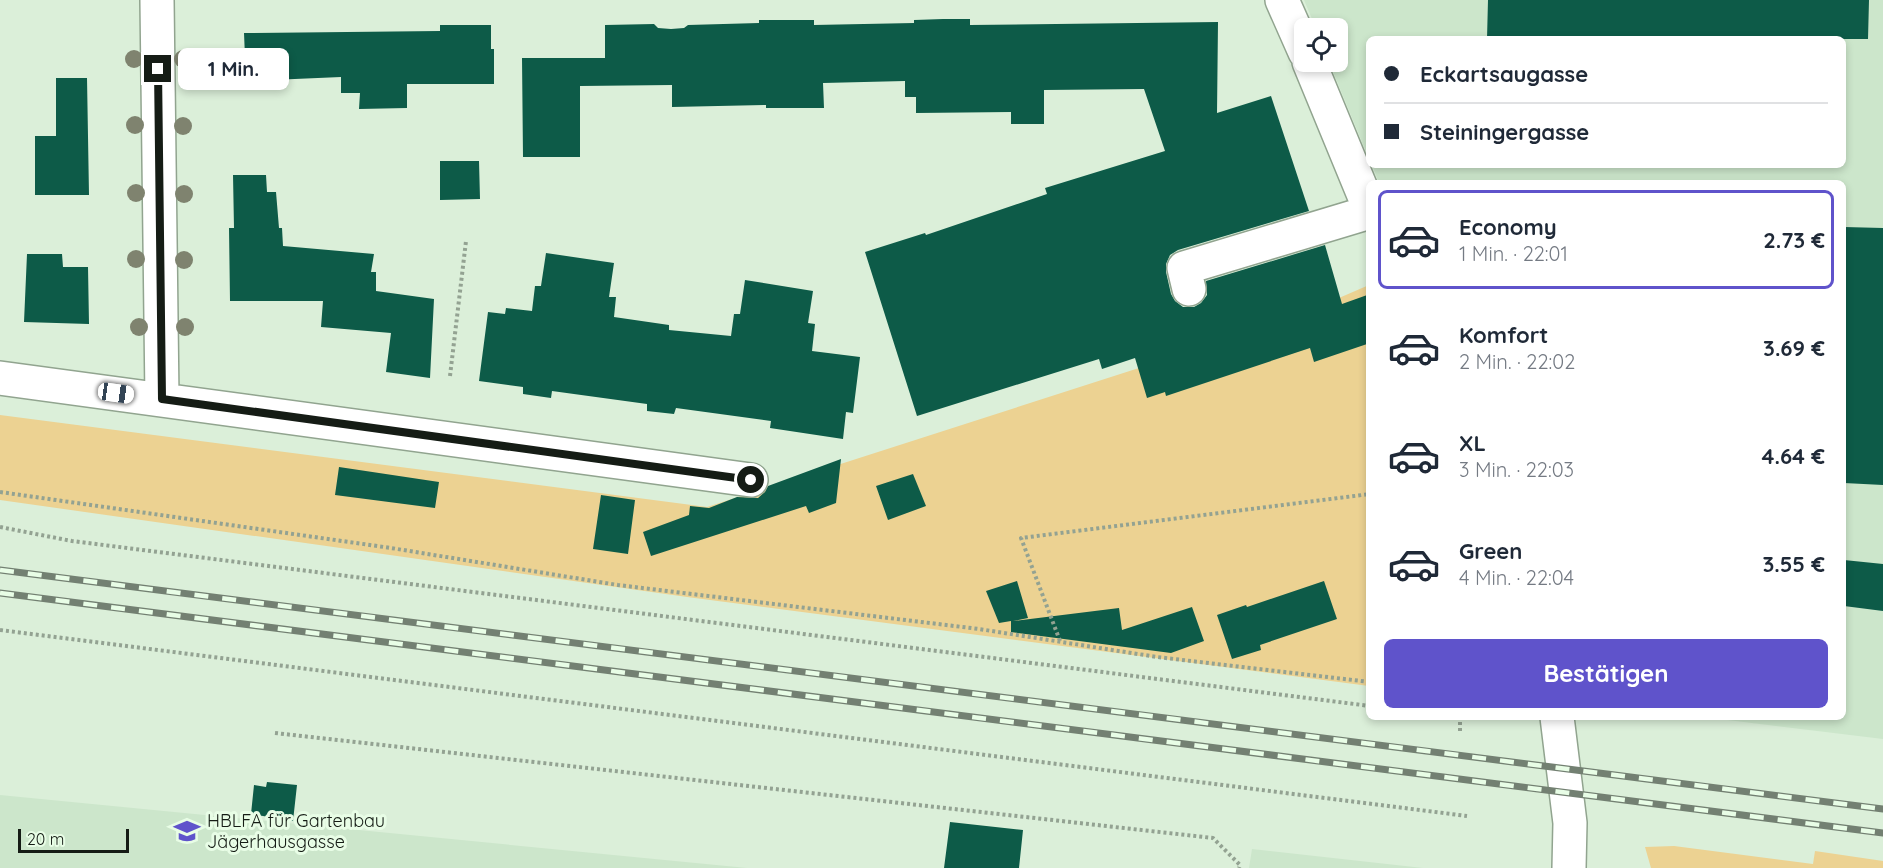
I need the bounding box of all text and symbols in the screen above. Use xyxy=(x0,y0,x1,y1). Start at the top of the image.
map controls xyxy=(1294,18,1348,72)
button: locate xyxy=(1294,18,1348,72)
callout: 1 Min. xyxy=(179,48,290,90)
route end xyxy=(144,55,171,82)
text: 1 Min. xyxy=(208,56,259,81)
text: Eckartsaugasse xyxy=(1420,60,1588,88)
text: Steiningergasse xyxy=(1420,118,1589,146)
icon: car xyxy=(1387,213,1441,267)
text: Economy xyxy=(1459,213,1557,241)
text: 2.73 € xyxy=(1763,226,1825,254)
text: 1 Min. · 22:01 xyxy=(1459,241,1568,266)
icon: car xyxy=(1387,321,1441,375)
text: Komfort xyxy=(1459,321,1548,349)
text: 3.69 € xyxy=(1763,334,1825,362)
text: 2 Min. · 22:02 xyxy=(1459,349,1575,374)
car xyxy=(97,382,135,404)
icon: car xyxy=(1387,429,1441,483)
text: XL xyxy=(1459,429,1486,457)
text: 4.64 € xyxy=(1762,442,1825,470)
text: 3 Min. · 22:03 xyxy=(1459,457,1574,482)
route start xyxy=(737,466,764,493)
icon: car xyxy=(1387,537,1441,591)
text: Green xyxy=(1459,537,1522,565)
text: 3.55 € xyxy=(1762,550,1825,578)
text: 4 Min. · 22:04 xyxy=(1459,565,1574,590)
button: Bestätigen xyxy=(1384,639,1828,708)
place label: HBLFA für Gartenbau Jägerhausgasse xyxy=(207,809,385,853)
school or university icon: HBLFA für Gartenbau Jägerhausgasse xyxy=(172,816,202,846)
scale bar xyxy=(18,826,129,854)
text: 20 m xyxy=(27,829,64,849)

